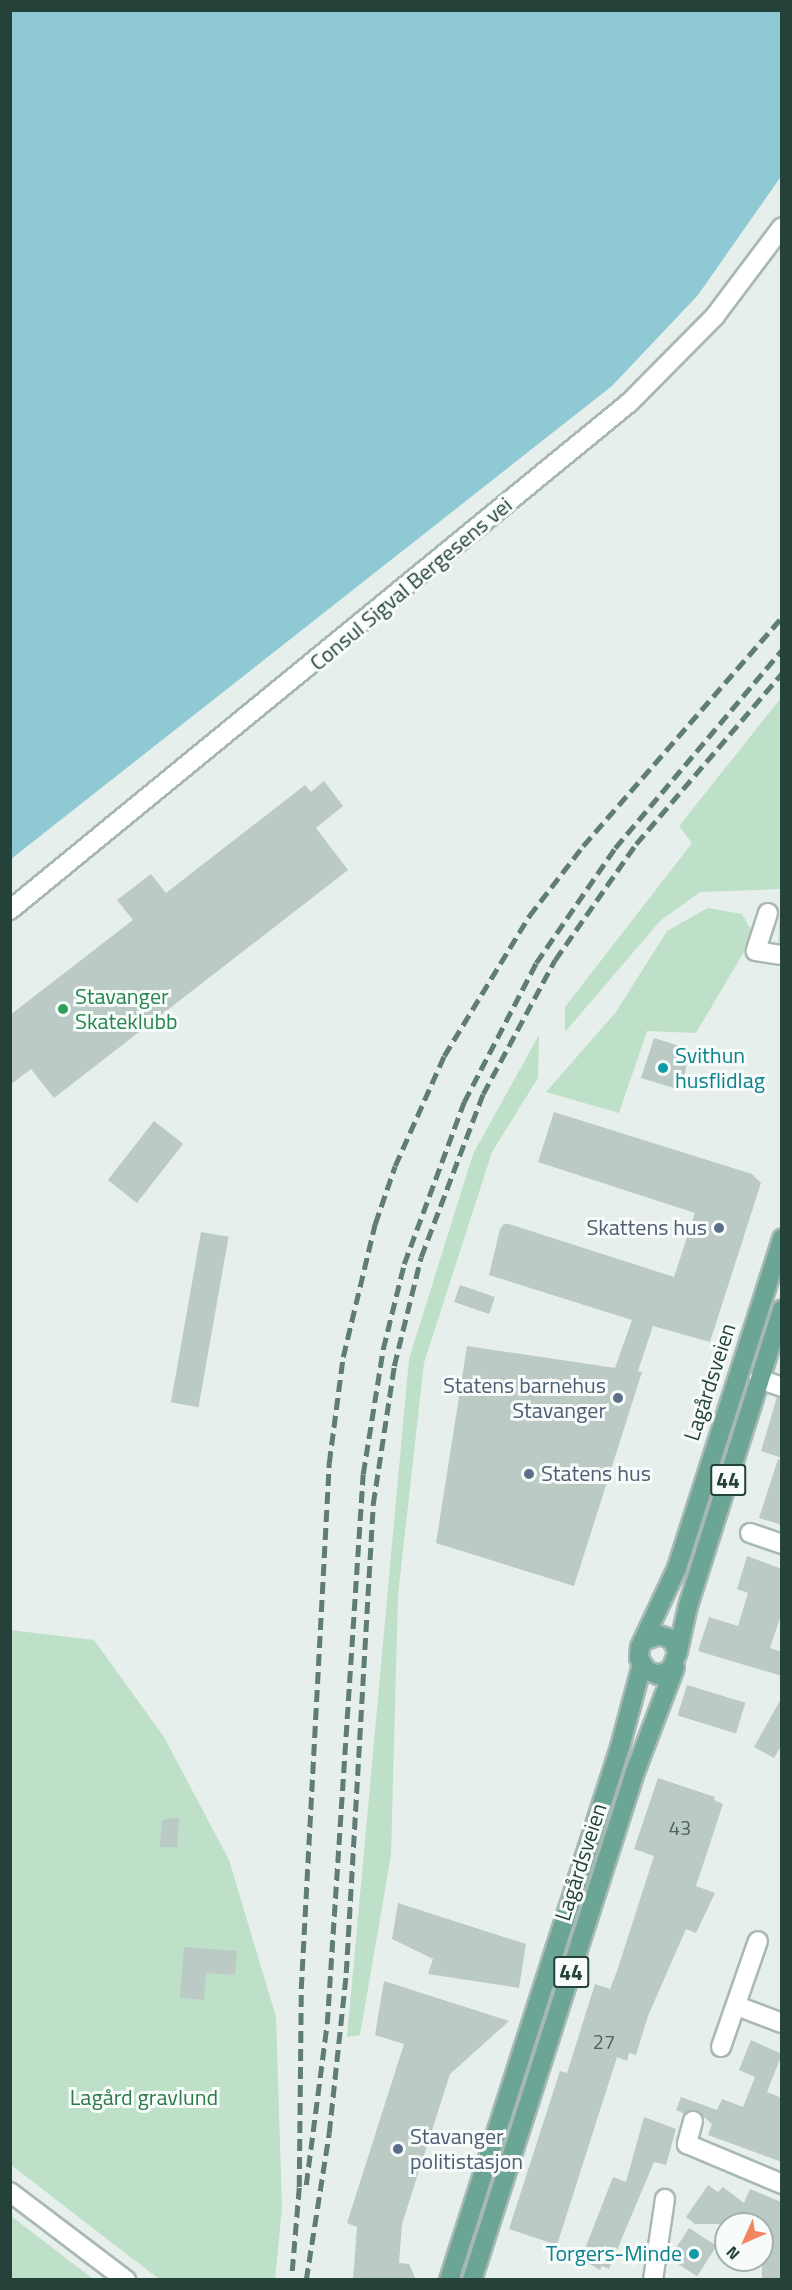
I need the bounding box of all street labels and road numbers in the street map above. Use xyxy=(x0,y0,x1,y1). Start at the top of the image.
street label: Consul Sigval Bergesens vei xyxy=(305,492,517,676)
street label: Lagårdsveien xyxy=(679,1320,741,1444)
road number: 44 xyxy=(710,1462,746,1498)
street label: Lagårdsveien xyxy=(550,1800,612,1924)
road number: 44 xyxy=(553,1954,589,1990)

